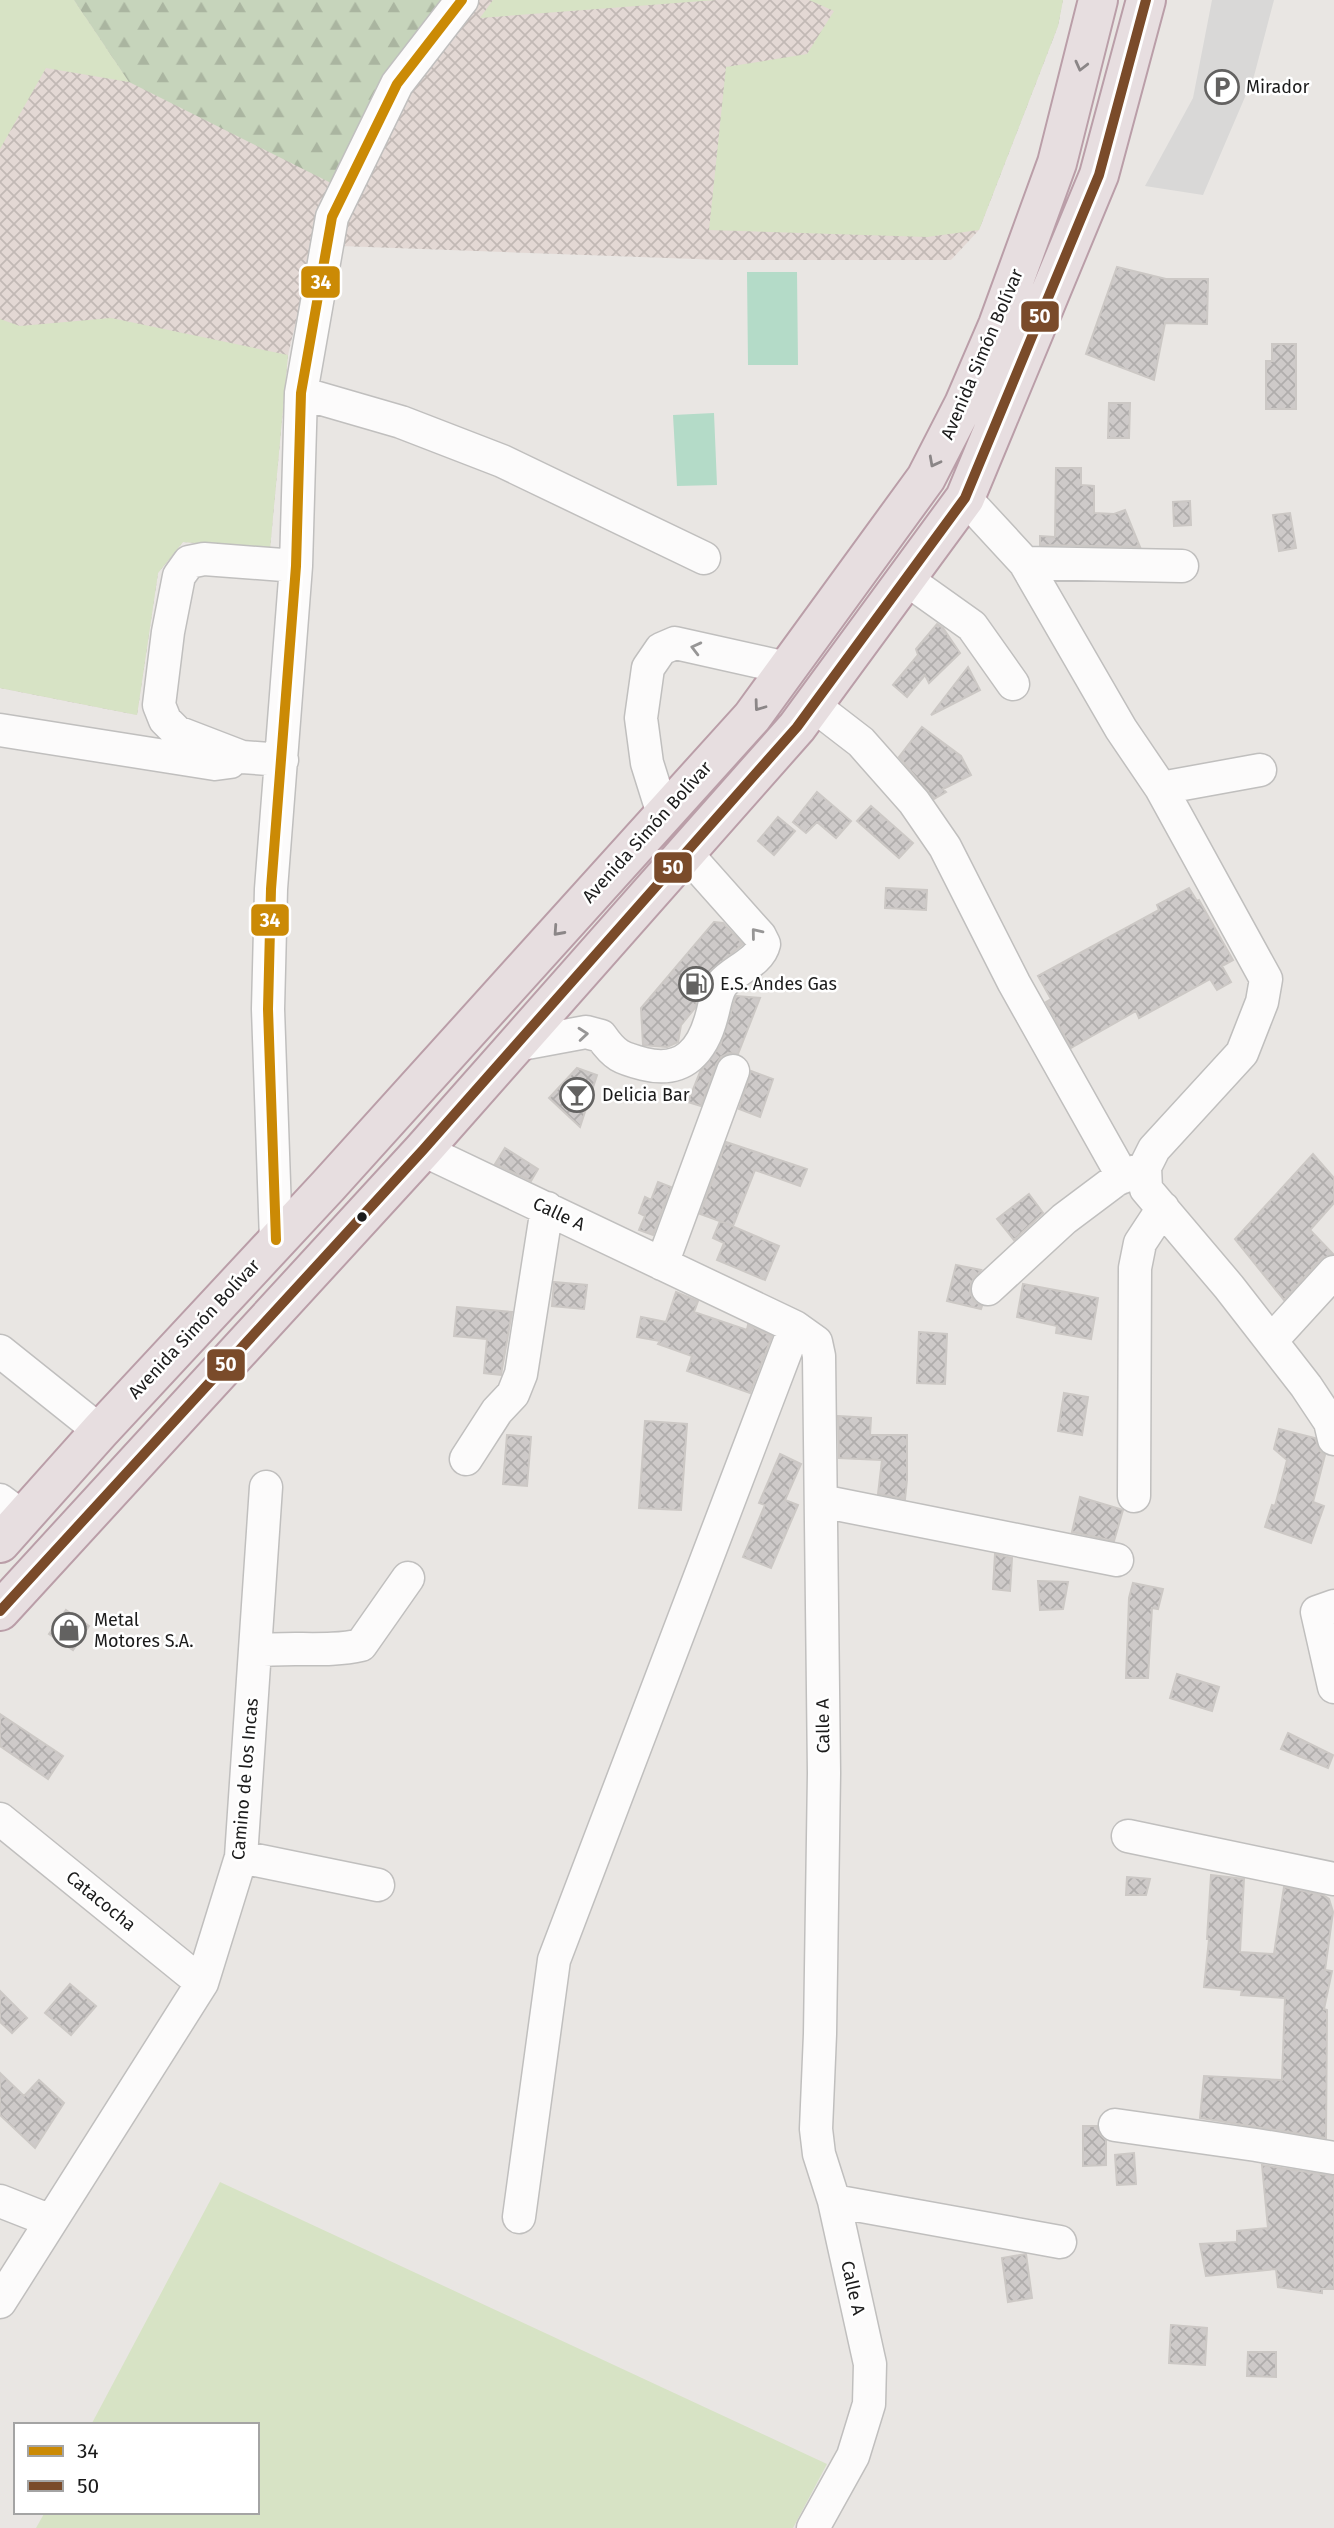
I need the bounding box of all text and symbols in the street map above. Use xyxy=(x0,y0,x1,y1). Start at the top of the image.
one-way arrow xyxy=(1075,60,1089,72)
parking icon: Mirador xyxy=(1203,68,1241,106)
place label: Mirador xyxy=(1246,76,1309,98)
line badge: 34 xyxy=(300,265,341,299)
street label: Avenida Simón Bolívar xyxy=(936,265,1028,443)
text: 34 xyxy=(310,271,332,294)
line badge: 50 xyxy=(1020,300,1060,333)
text: 50 xyxy=(1029,305,1051,328)
one-way arrow xyxy=(929,455,942,467)
one-way arrow xyxy=(690,642,702,656)
one-way arrow xyxy=(755,699,767,711)
street label: Avenida Simón Bolívar xyxy=(578,757,716,907)
line badge: 50 xyxy=(653,851,693,884)
text: 50 xyxy=(662,856,684,879)
line badge: 34 xyxy=(250,903,290,937)
text: 34 xyxy=(259,909,281,932)
one-way arrow xyxy=(554,922,566,935)
one-way arrow xyxy=(752,928,765,941)
fuel station icon: E.S. Andes Gas xyxy=(677,965,715,1003)
place label: E.S. Andes Gas xyxy=(720,973,837,995)
one-way arrow xyxy=(578,1027,589,1042)
bar icon: Delicia Bar xyxy=(558,1076,596,1114)
place label: Delicia Bar xyxy=(602,1084,690,1106)
street label: Calle A xyxy=(529,1192,589,1236)
unlabelled marker xyxy=(355,1210,369,1224)
street label: Avenida Simón Bolívar xyxy=(124,1255,265,1403)
line badge: 50 xyxy=(206,1348,246,1382)
text: 50 xyxy=(215,1353,237,1376)
place label: Metal Motores S.A. xyxy=(94,1609,194,1652)
shop icon: Metal Motores S.A. xyxy=(50,1611,88,1649)
street label: Camino de los Incas xyxy=(227,1697,263,1861)
street label: Calle A xyxy=(812,1698,834,1754)
street label: Catacocha xyxy=(62,1866,140,1936)
street label: Calle A xyxy=(836,2259,870,2318)
legend xyxy=(14,2423,259,2514)
text: 34 xyxy=(77,2438,99,2464)
text: 50 xyxy=(77,2473,99,2499)

